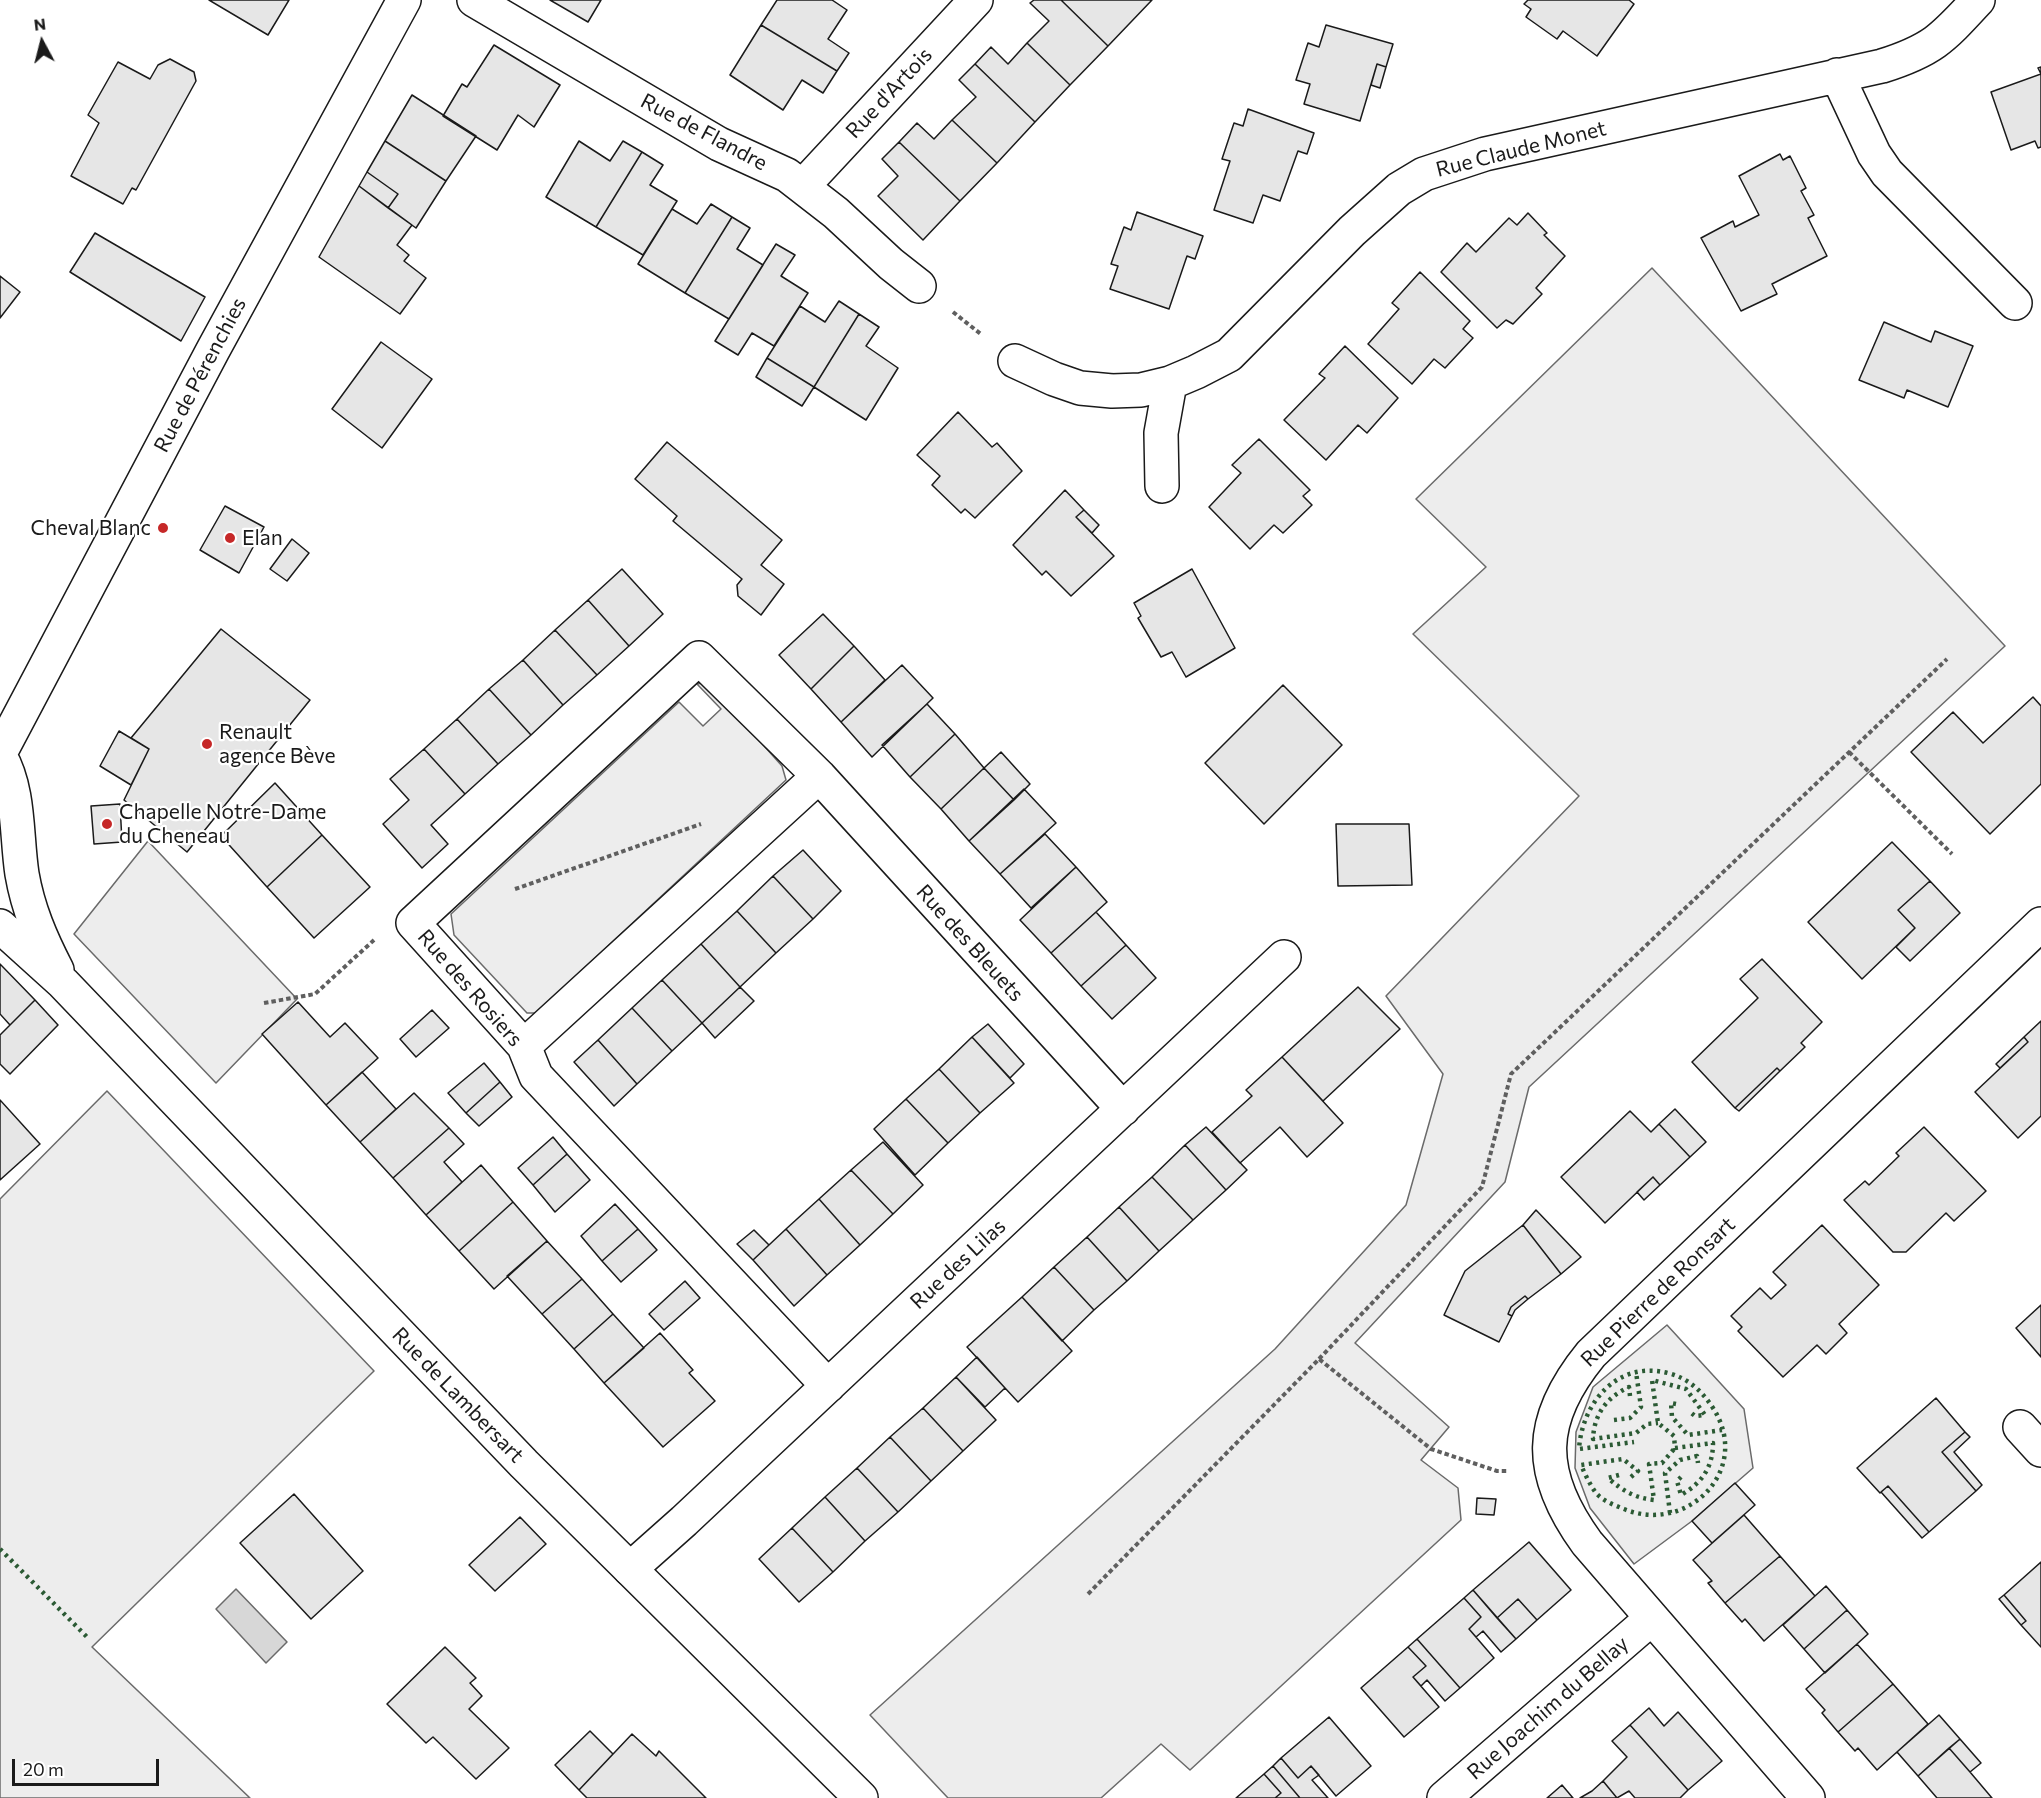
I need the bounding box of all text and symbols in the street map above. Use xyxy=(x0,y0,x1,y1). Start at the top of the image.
north arrow xyxy=(12,12,72,72)
text: N xyxy=(33,13,47,34)
street label: Rue d'Artois xyxy=(841,42,937,144)
street label: Rue de Flandre xyxy=(636,88,772,176)
street label: Rue Claude Monet xyxy=(1433,116,1609,182)
street label: Rue de Pérenchies xyxy=(149,293,251,457)
place label: Cheval Blanc xyxy=(31,515,151,541)
marker: Cheval Blanc xyxy=(156,521,170,535)
place label: Elan xyxy=(242,525,283,551)
marker: Elan xyxy=(223,531,237,545)
place label: Renault agence Bève xyxy=(219,719,336,769)
marker: Renault agence Bève xyxy=(200,737,214,751)
place label: Chapelle Notre-Dame du Cheneau xyxy=(119,799,326,849)
marker: Chapelle Notre-Dame du Cheneau xyxy=(100,817,114,831)
street label: Rue des Bleuets xyxy=(911,879,1029,1007)
street label: Rue des Rosiers xyxy=(412,924,528,1052)
street label: Rue Pierre de Ronsart xyxy=(1576,1212,1740,1372)
street label: Rue des Lilas xyxy=(905,1214,1011,1314)
street label: Rue de Lambersart xyxy=(387,1322,529,1468)
street label: Rue Joachim du Bellay xyxy=(1462,1631,1634,1785)
scale bar xyxy=(15,1747,162,1785)
text: 20 m xyxy=(23,1758,64,1780)

